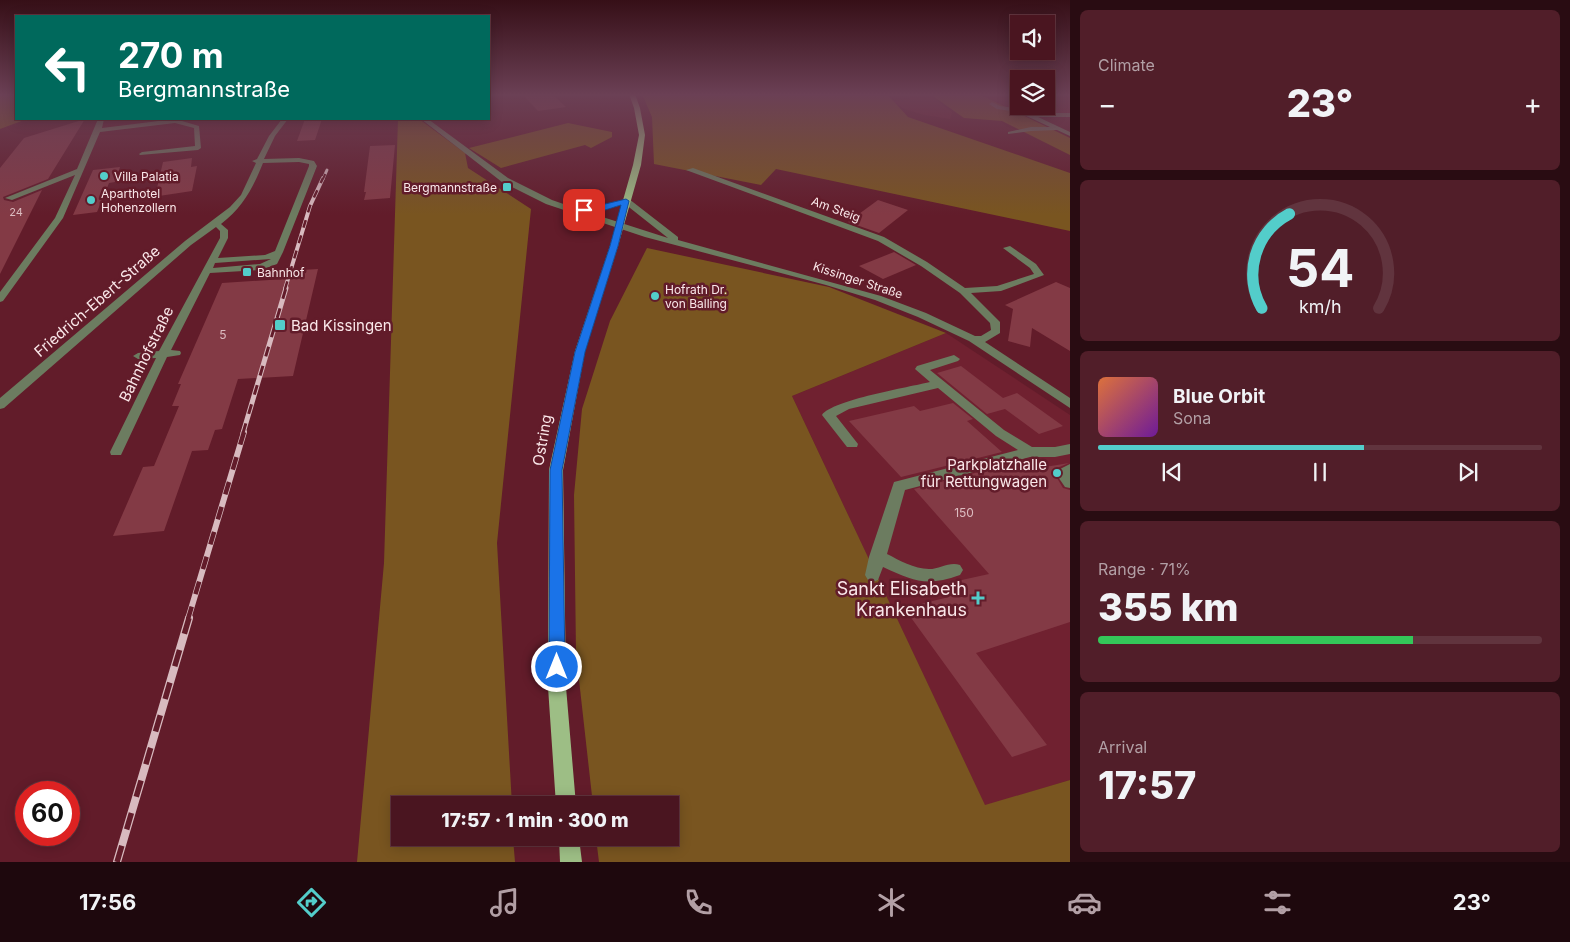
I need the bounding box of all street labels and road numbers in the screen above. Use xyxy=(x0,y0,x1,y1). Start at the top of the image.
street label: Am Steig xyxy=(810,193,862,225)
street label: Friedrich-Ebert-Straße xyxy=(30,241,164,361)
street label: Kissinger Straße xyxy=(811,258,905,302)
street label: Bahnhofstraße xyxy=(115,303,177,405)
street label: Ostring xyxy=(528,413,556,467)

